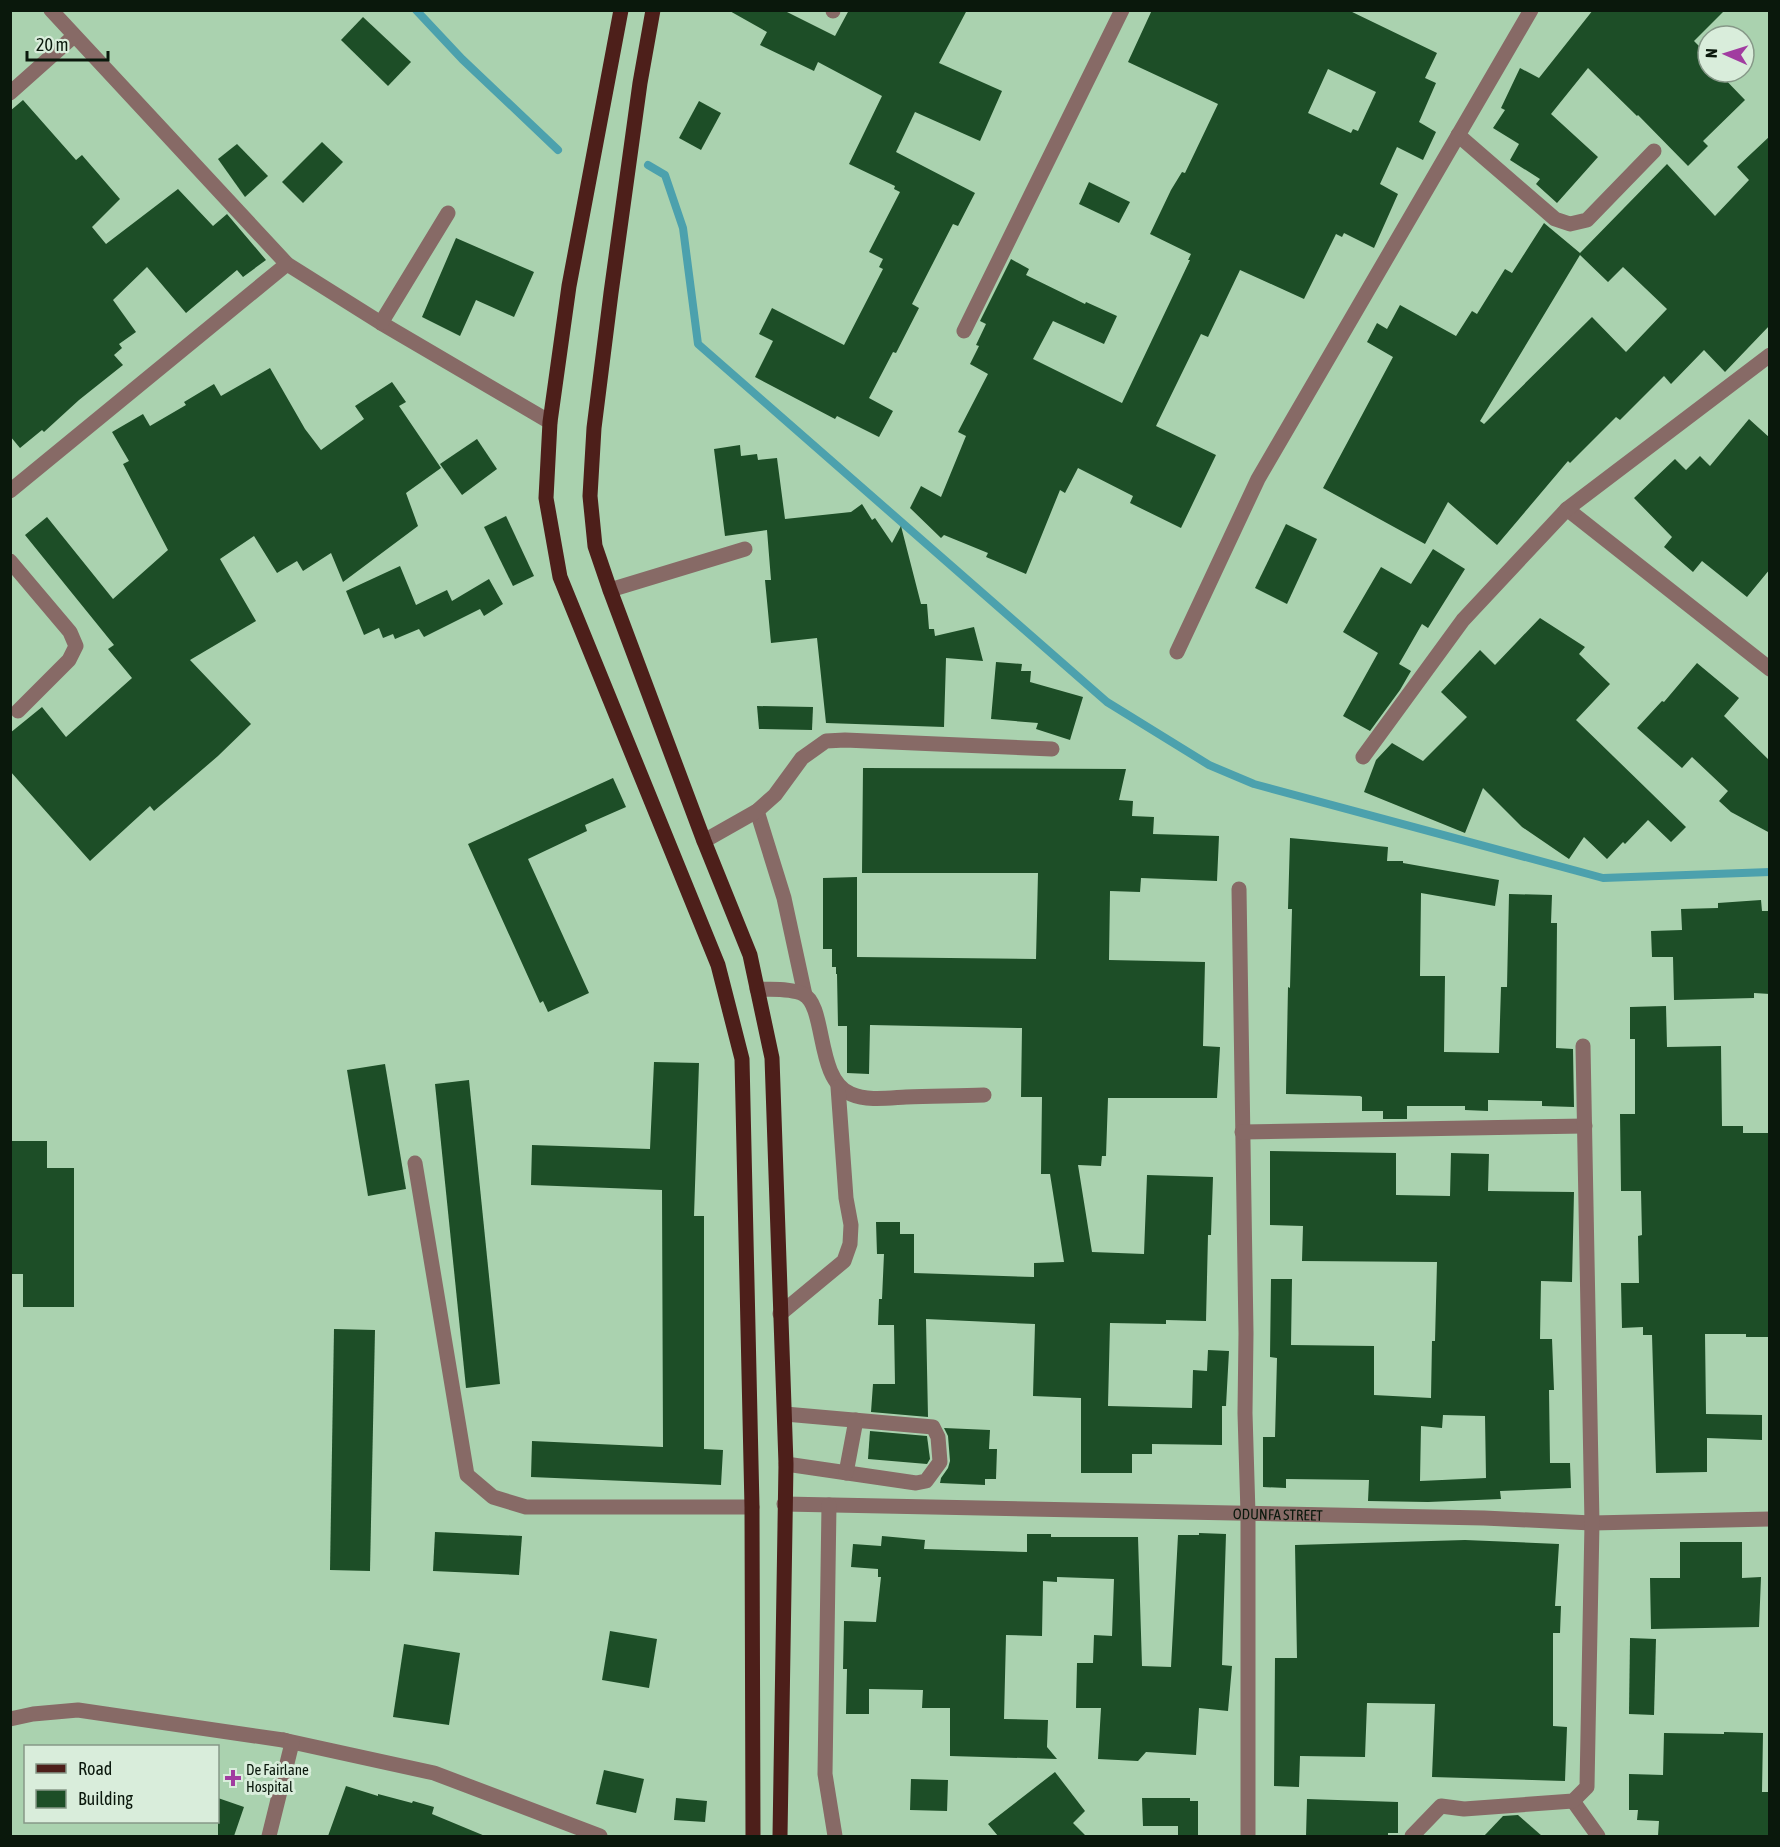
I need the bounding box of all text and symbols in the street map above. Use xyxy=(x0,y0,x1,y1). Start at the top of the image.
scale bar xyxy=(27,24,108,62)
north arrow xyxy=(1696,24,1756,84)
text: 20 m xyxy=(36,34,68,55)
text: N xyxy=(1702,48,1720,58)
street label: ODUNFA STREET xyxy=(1233,1504,1323,1523)
legend xyxy=(24,1745,219,1823)
text: Road xyxy=(78,1758,112,1779)
place label: De Fairlane Hospital xyxy=(246,1761,309,1795)
marker: De Fairlane Hospital xyxy=(224,1769,242,1787)
text: Building xyxy=(78,1788,133,1809)

